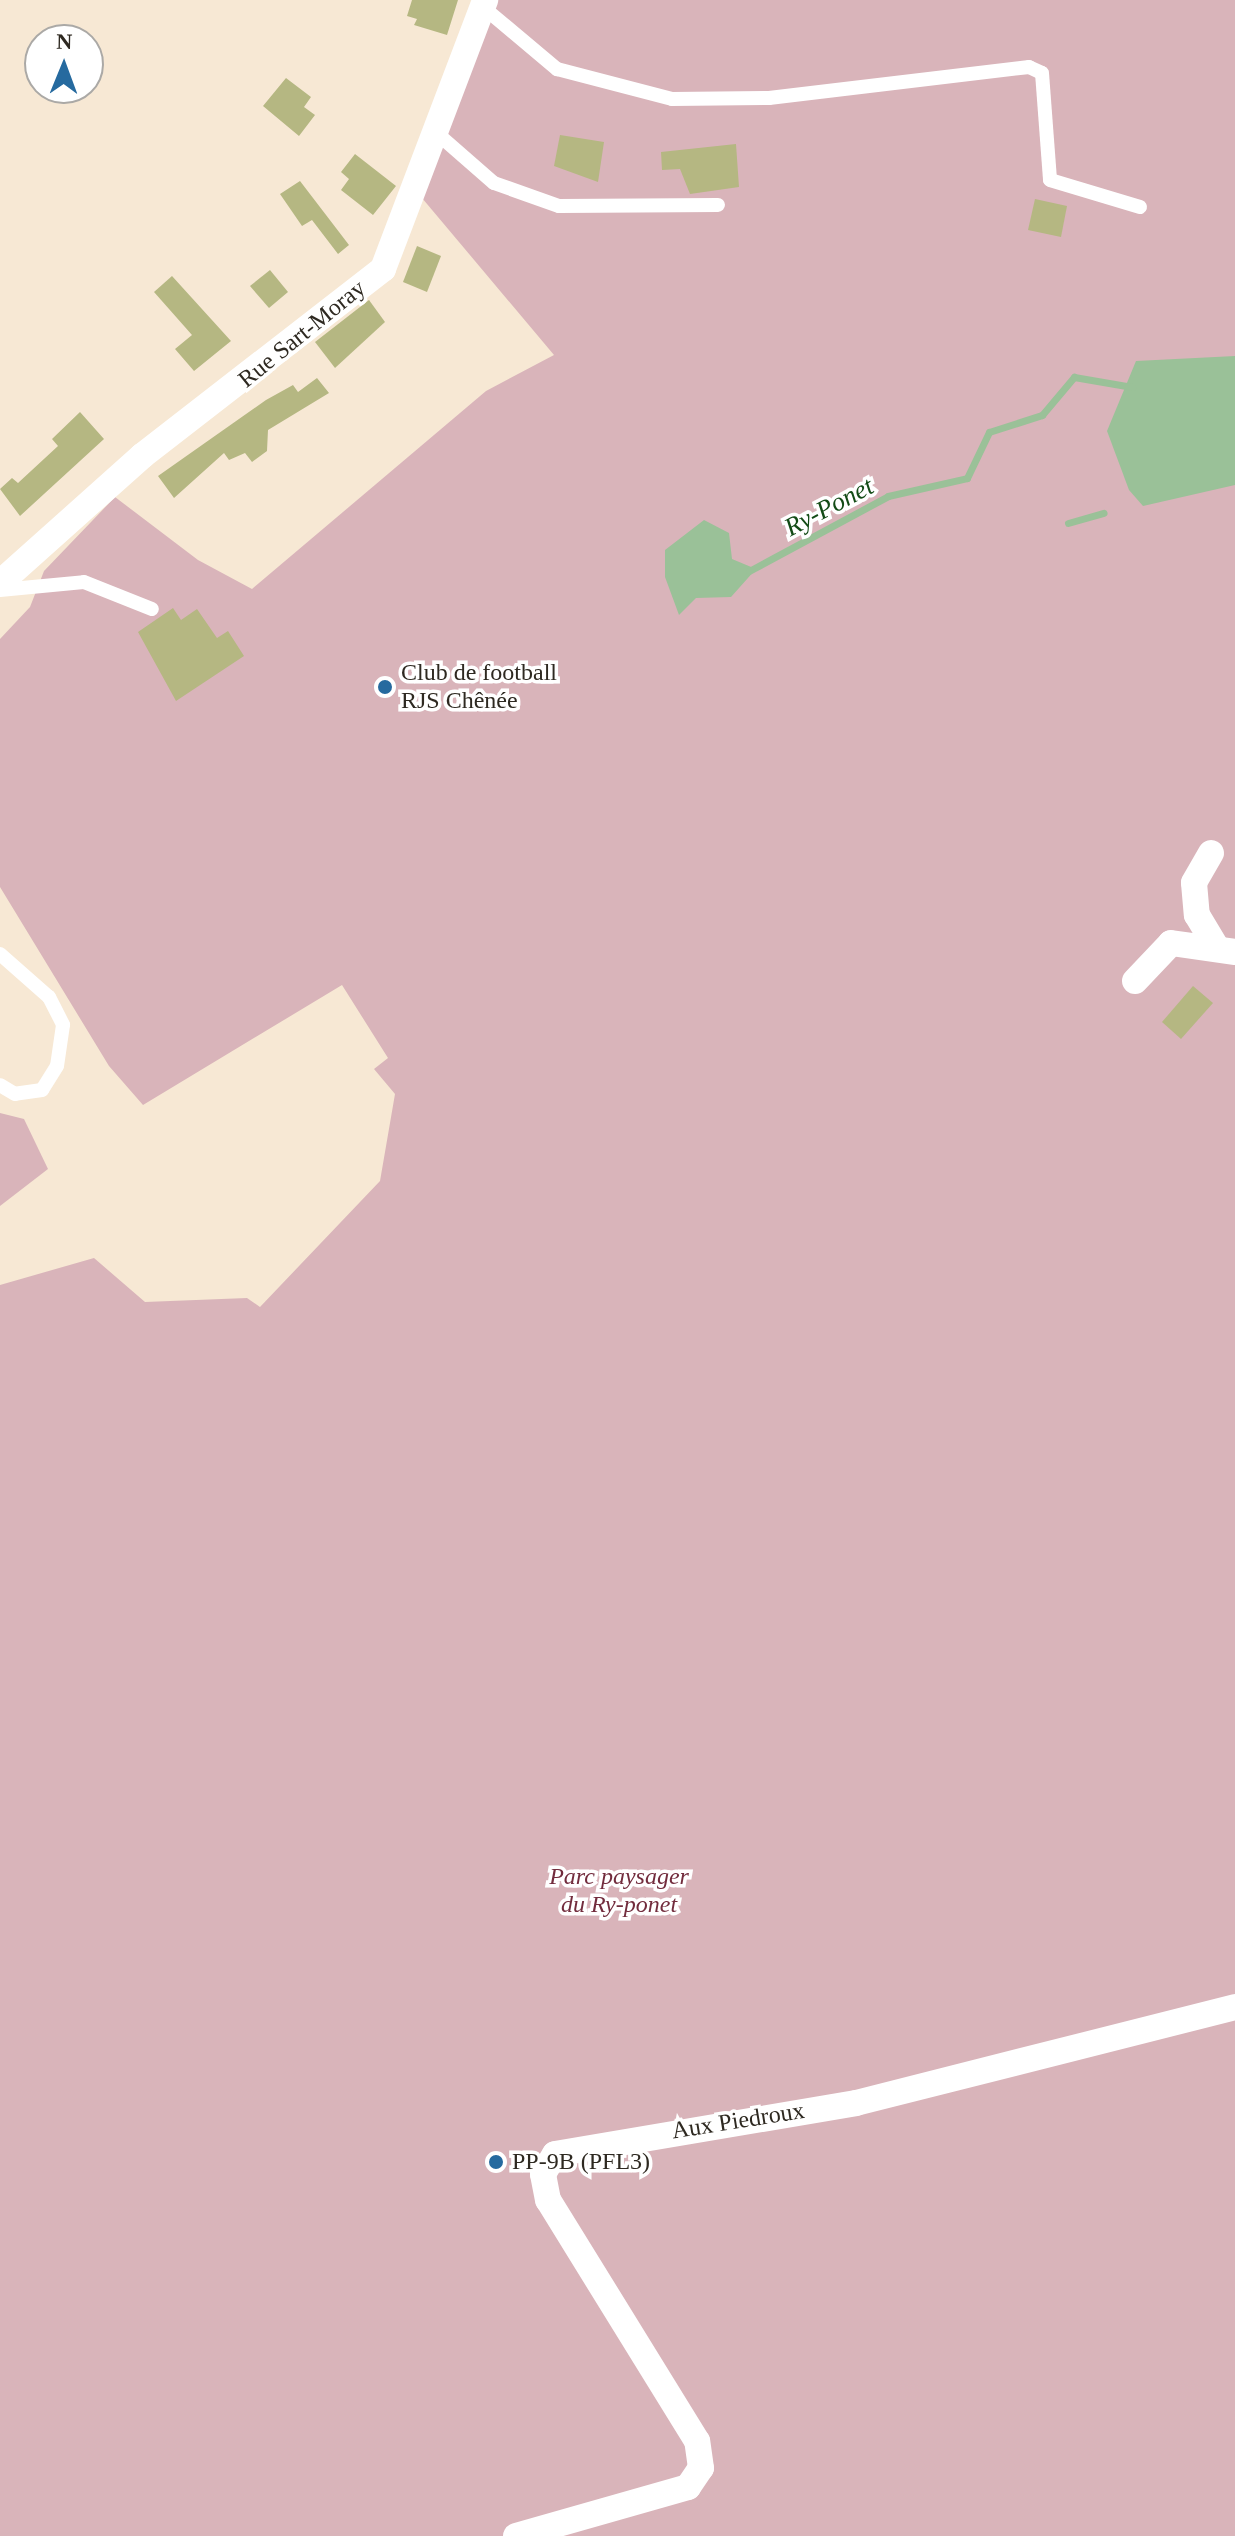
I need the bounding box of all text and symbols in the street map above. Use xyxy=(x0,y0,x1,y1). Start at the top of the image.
north arrow xyxy=(24,24,104,104)
text: N xyxy=(56,29,73,54)
street label: Rue Sart-Moray xyxy=(233,274,371,394)
water label: Ry-Ponet xyxy=(779,471,879,543)
place label: Club de football RJS Chênée xyxy=(401,659,557,715)
marker: Club de football RJS Chênée xyxy=(376,678,394,696)
park label: Parc paysager du Ry-ponet xyxy=(549,1863,689,1919)
street label: Aux Piedroux xyxy=(670,2096,806,2146)
place label: PP-9B (PFL3) xyxy=(512,2148,650,2176)
marker: PP-9B (PFL3) xyxy=(487,2153,505,2171)

